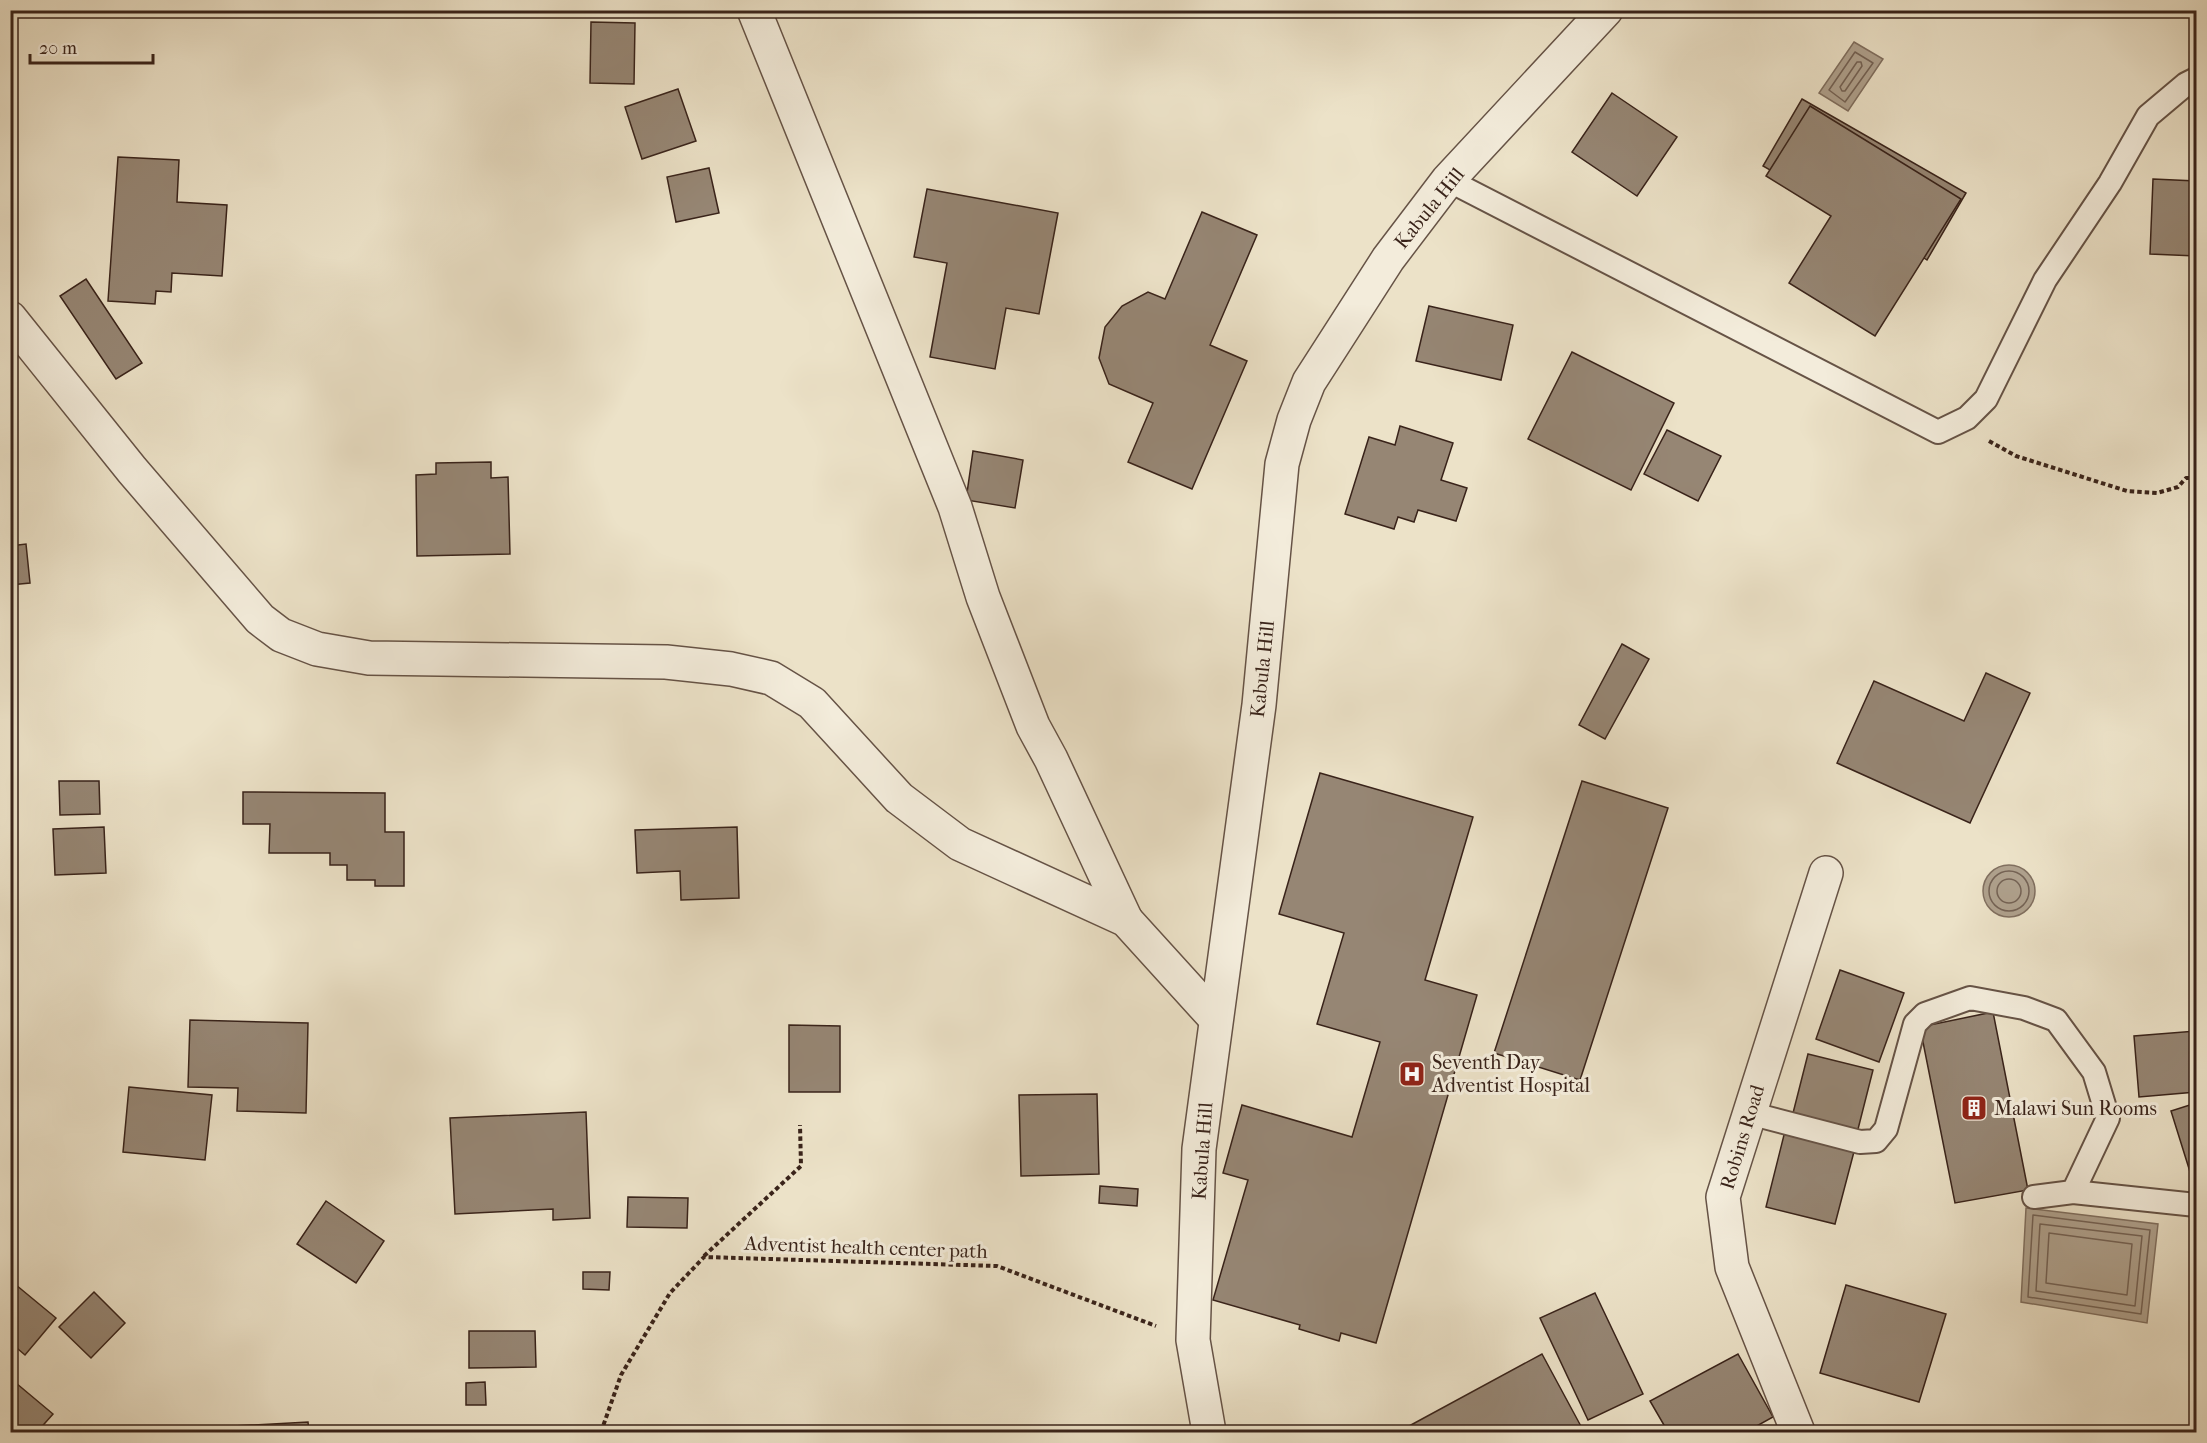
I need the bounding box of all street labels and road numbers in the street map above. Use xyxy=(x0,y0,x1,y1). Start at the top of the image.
street label: Kabula Hill xyxy=(1390,163,1469,253)
street label: Kabula Hill xyxy=(1246,619,1279,719)
street label: Robins Road xyxy=(1716,1081,1770,1192)
street label: Kabula Hill xyxy=(1188,1101,1217,1200)
street label: Adventist health center path xyxy=(743,1232,989,1263)

